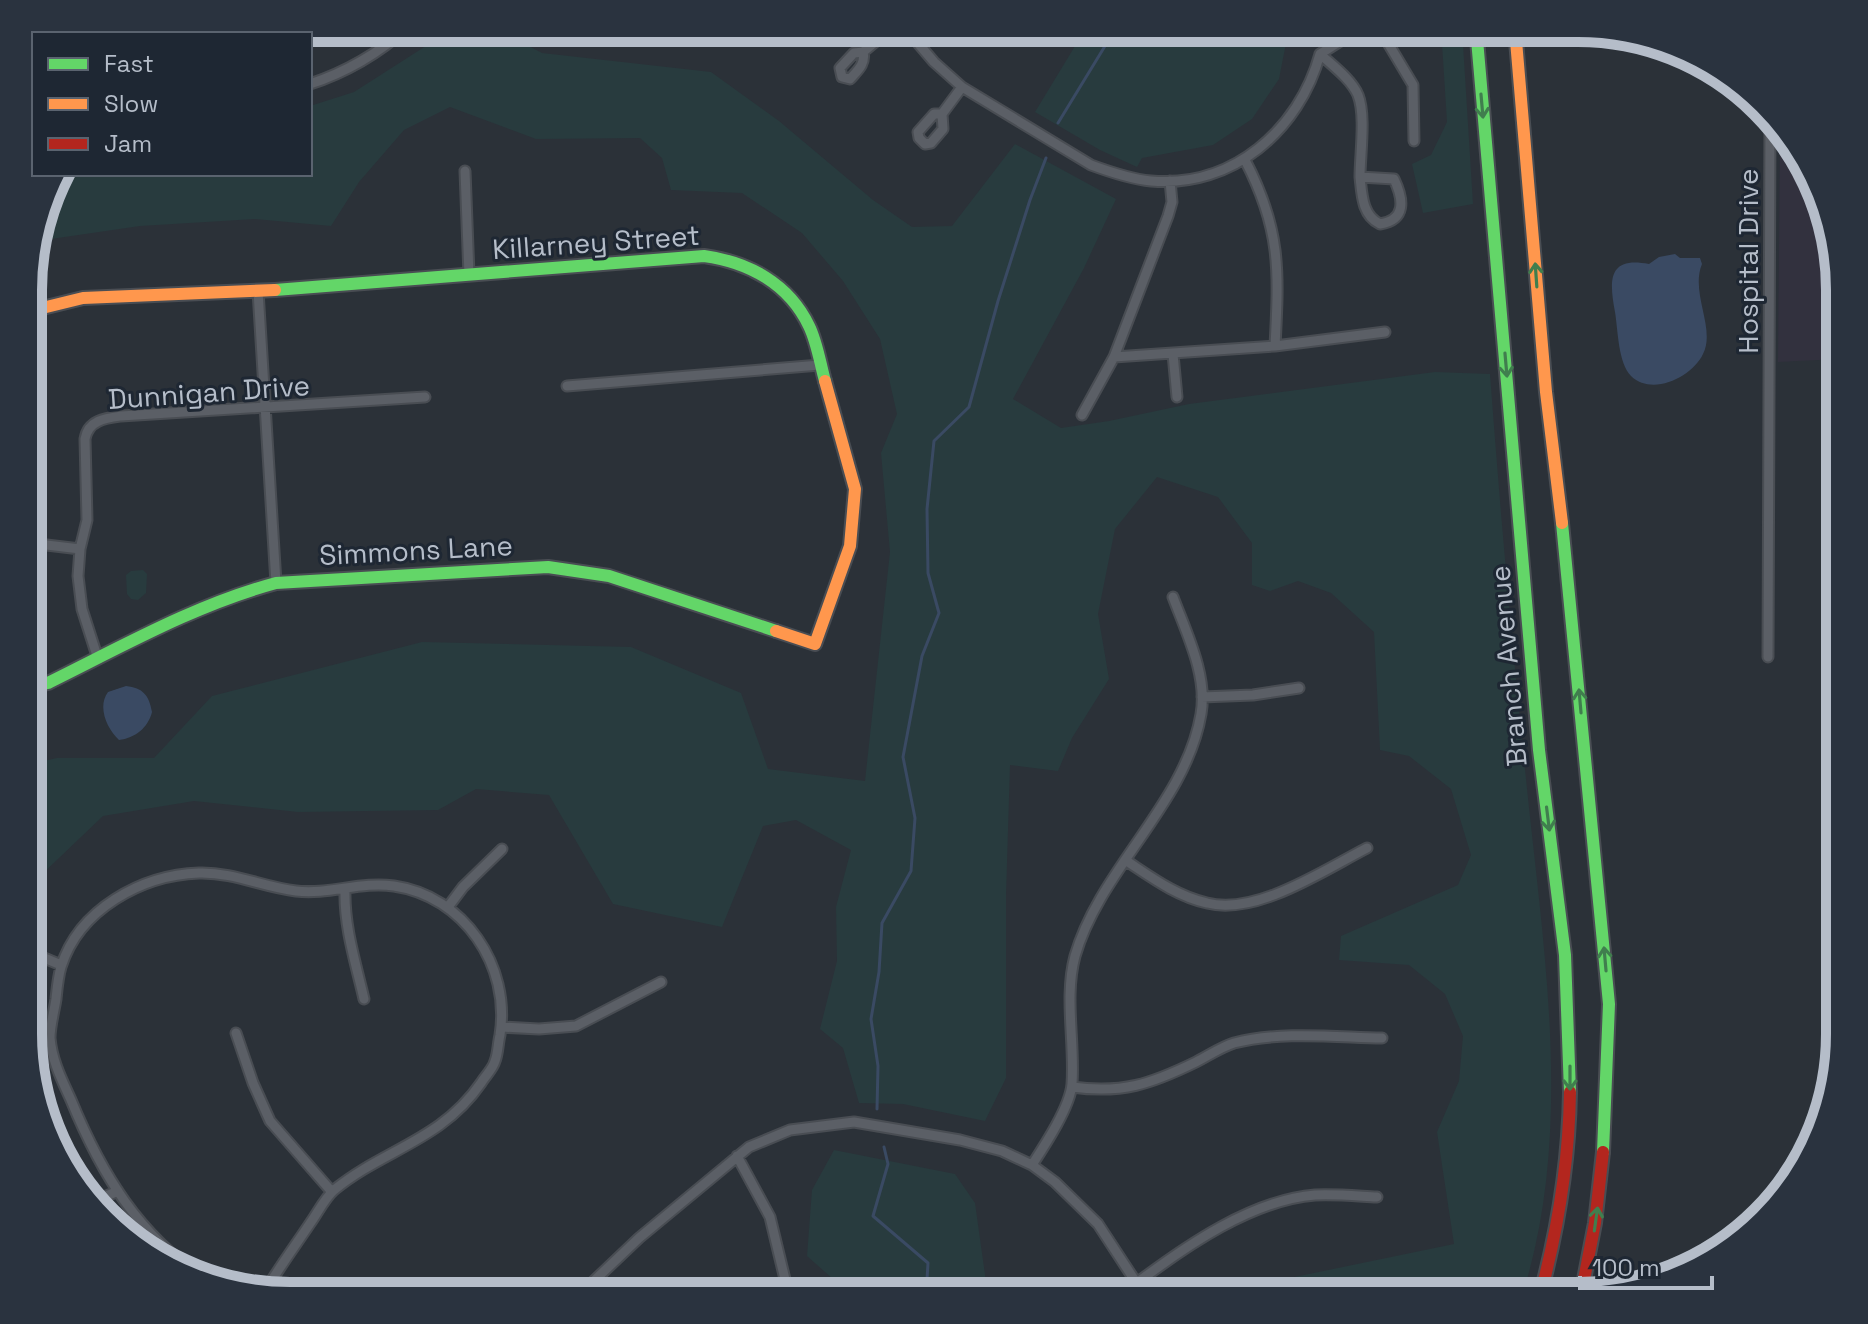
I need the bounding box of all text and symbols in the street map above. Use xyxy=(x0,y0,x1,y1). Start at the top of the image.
legend xyxy=(32,32,312,176)
text: Fast xyxy=(104,48,154,79)
text: Slow xyxy=(104,88,158,119)
one-way arrow xyxy=(1474,92,1489,119)
text: Jam xyxy=(104,128,152,159)
street label: Hospital Drive xyxy=(1730,168,1766,354)
street label: Killarney Street xyxy=(491,217,701,267)
one-way arrow xyxy=(1528,262,1543,289)
one-way arrow xyxy=(1499,351,1514,378)
street label: Dunnigan Drive xyxy=(107,367,311,417)
street label: Simmons Lane xyxy=(318,527,514,573)
street label: Branch Avenue xyxy=(1481,564,1535,768)
one-way arrow xyxy=(1572,688,1587,715)
one-way arrow xyxy=(1540,805,1555,832)
one-way arrow xyxy=(1597,947,1612,973)
one-way arrow xyxy=(1562,1064,1577,1091)
one-way arrow xyxy=(1589,1207,1604,1232)
scale bar xyxy=(1580,1240,1712,1290)
text: 100 m xyxy=(1592,1252,1660,1283)

